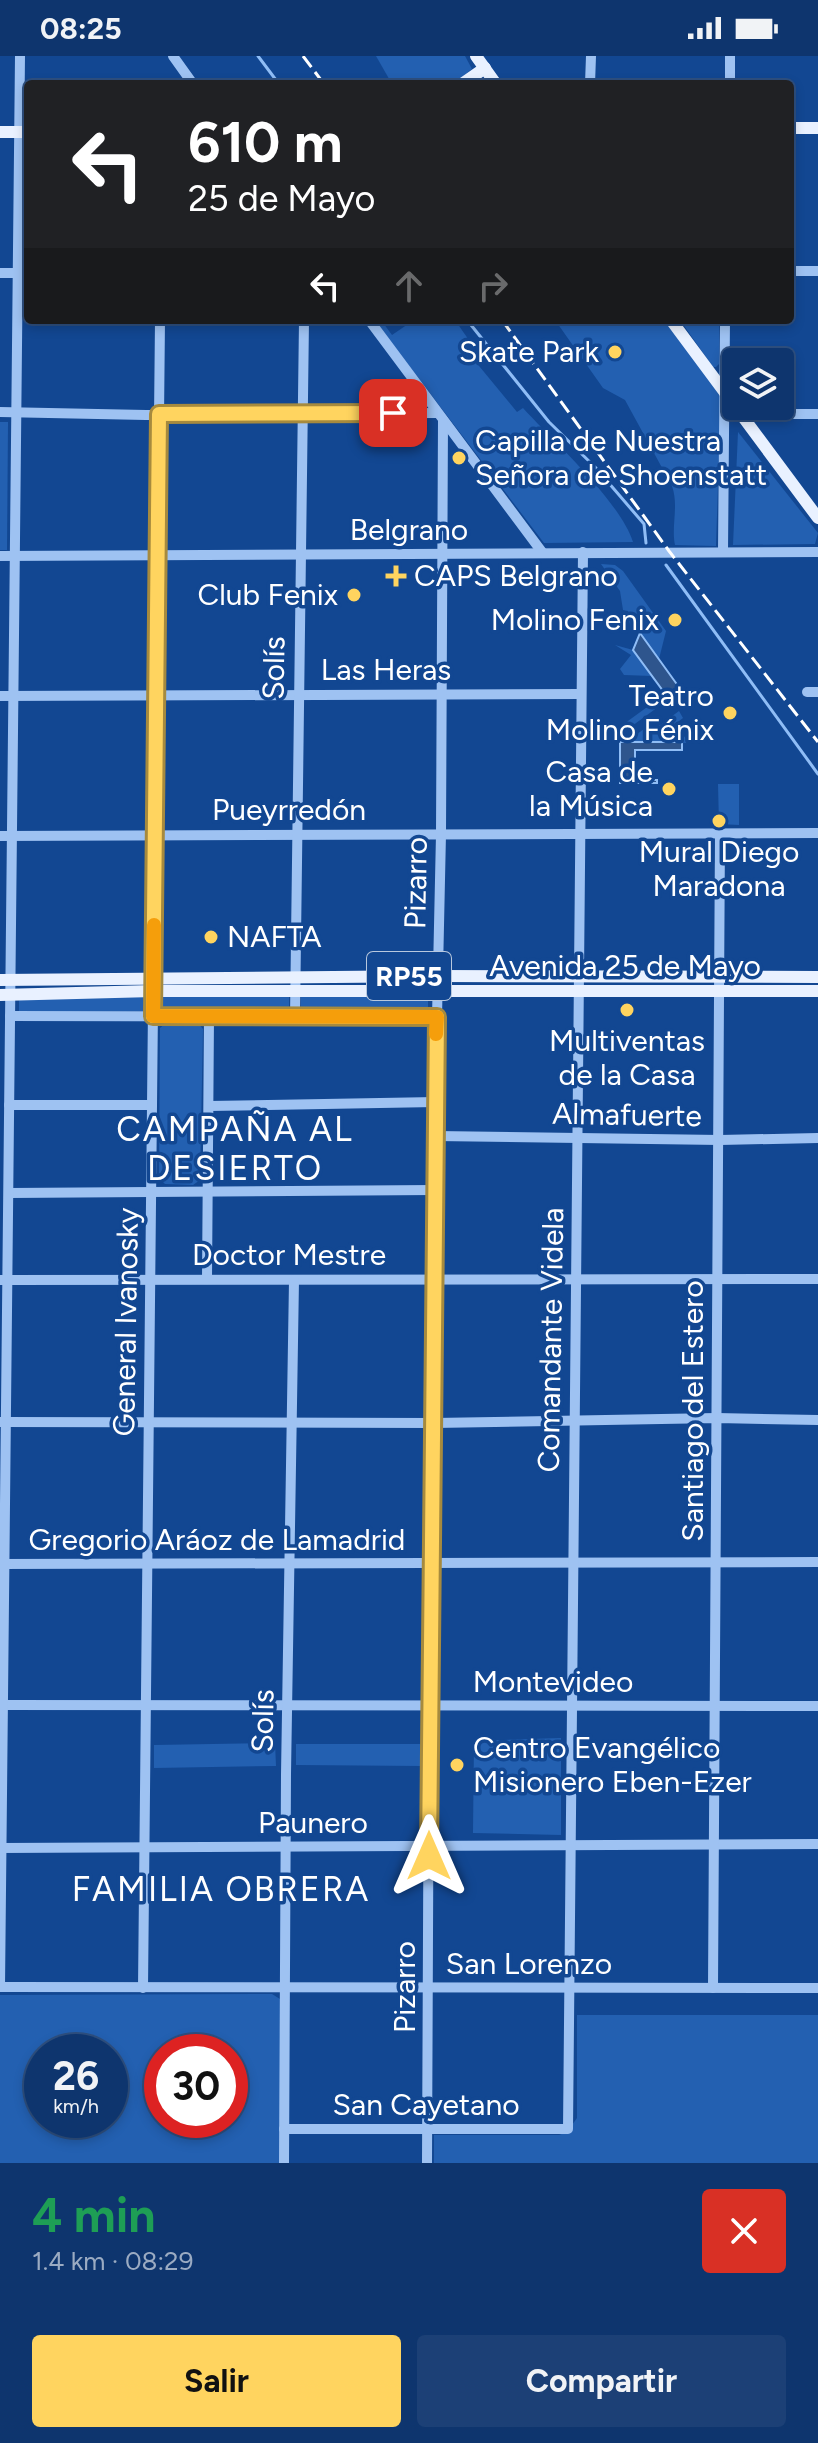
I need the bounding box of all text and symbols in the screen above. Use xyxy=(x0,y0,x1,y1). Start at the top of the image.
text: 08:25 xyxy=(40,10,122,47)
text: 610 m xyxy=(188,109,343,176)
icon: left xyxy=(56,112,160,216)
text: 25 de Mayo xyxy=(188,177,375,220)
icon: left xyxy=(303,264,347,308)
icon: ahead xyxy=(387,264,431,308)
icon: right xyxy=(471,264,515,308)
place label: Skate Park xyxy=(459,333,599,370)
marker: Skate Park xyxy=(606,343,624,361)
map controls xyxy=(722,348,794,420)
button: layers xyxy=(722,348,794,420)
pin xyxy=(359,379,427,447)
icon: arrive xyxy=(371,391,415,435)
place label: Capilla de Nuestra Señora de Shoenstatt xyxy=(475,422,767,493)
marker: Capilla de Nuestra Señora de Shoenstatt xyxy=(450,449,468,467)
street label: Belgrano xyxy=(350,511,468,548)
place label: CAPS Belgrano xyxy=(414,557,618,594)
marker: CAPS Belgrano xyxy=(385,565,407,587)
place label: Club Fenix xyxy=(198,576,338,613)
marker: Club Fenix xyxy=(345,586,363,604)
place label: Molino Fenix xyxy=(491,601,659,638)
marker: Molino Fenix xyxy=(666,611,684,629)
street label: Solís xyxy=(254,636,293,700)
street label: Las Heras xyxy=(321,651,451,688)
place label: Teatro Molino Fénix xyxy=(546,677,714,748)
marker: Teatro Molino Fénix xyxy=(721,704,739,722)
place label: Casa de la Música xyxy=(529,753,653,824)
marker: Casa de la Música xyxy=(660,780,678,798)
street label: Pueyrredón xyxy=(212,791,366,828)
marker: Mural Diego Maradona xyxy=(710,812,728,830)
place label: Mural Diego Maradona xyxy=(639,833,799,904)
street label: Pizarro xyxy=(396,837,435,929)
place label: NAFTA xyxy=(227,918,322,955)
marker: NAFTA xyxy=(202,928,220,946)
street label: Avenida 25 de Mayo xyxy=(489,947,761,984)
road number: RP55 xyxy=(367,952,451,1000)
marker: Multiventas de la Casa xyxy=(618,1001,636,1019)
place label: Multiventas de la Casa xyxy=(549,1022,705,1093)
street label: Almafuerte xyxy=(552,1095,702,1134)
district label: CAMPAÑA AL DESIERTO xyxy=(116,1109,354,1189)
street label: General Ivanosky xyxy=(105,1207,146,1437)
street label: Comandante Videla xyxy=(530,1207,571,1473)
street label: Doctor Mestre xyxy=(192,1236,386,1273)
street label: Santiago del Estero xyxy=(674,1280,711,1542)
street label: Gregorio Aráoz de Lamadrid xyxy=(29,1521,405,1558)
street label: Montevideo xyxy=(473,1663,633,1700)
street label: Solís xyxy=(243,1689,282,1753)
place label: Centro Evangélico Misionero Eben-Ezer xyxy=(473,1729,752,1800)
marker: Centro Evangélico Misionero Eben-Ezer xyxy=(448,1756,466,1774)
street label: Paunero xyxy=(258,1804,368,1841)
position arrow xyxy=(387,1814,471,1898)
district label: FAMILIA OBRERA xyxy=(72,1869,370,1910)
street label: Pizarro xyxy=(386,1941,423,2033)
street label: San Lorenzo xyxy=(446,1945,612,1982)
speed limit sign: 30 xyxy=(144,2034,248,2138)
text: 26 xyxy=(53,2052,99,2100)
street label: San Cayetano xyxy=(332,2086,520,2123)
text: km/h xyxy=(53,2094,99,2118)
text: 4 min xyxy=(32,2186,156,2244)
button: close xyxy=(702,2189,786,2273)
text: 1.4 km · 08:29 xyxy=(32,2245,193,2277)
button: Salir xyxy=(32,2335,401,2427)
button: Compartir xyxy=(417,2335,786,2427)

